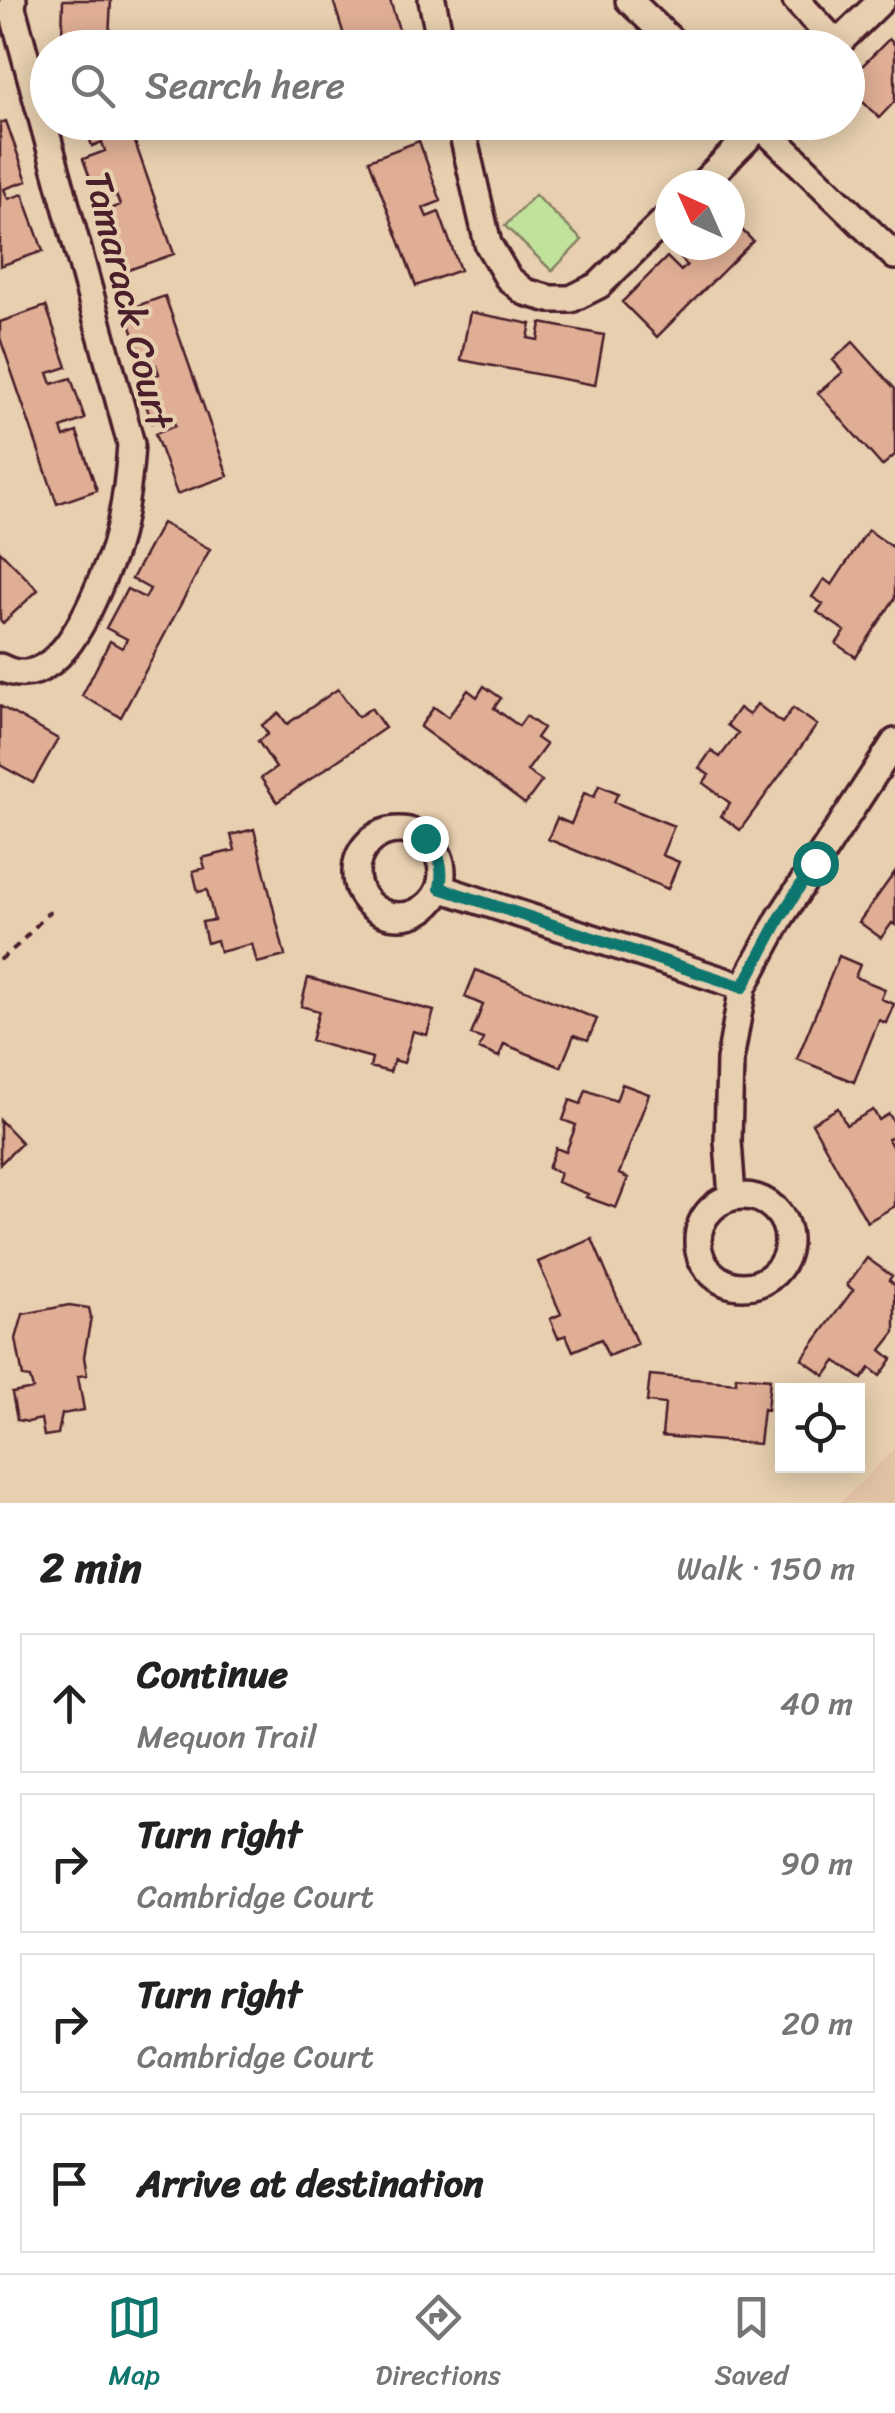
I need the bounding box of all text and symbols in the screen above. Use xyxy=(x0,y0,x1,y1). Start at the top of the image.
search box xyxy=(30,30,865,140)
text: Search here xyxy=(145,52,345,119)
icon: search xyxy=(65,58,120,113)
street label: Tamarack Court xyxy=(64,164,193,437)
north arrow xyxy=(655,170,745,260)
route end xyxy=(403,816,449,862)
route start xyxy=(793,841,839,887)
map controls xyxy=(775,1383,865,1473)
button: locate xyxy=(775,1383,865,1473)
text: 2 min xyxy=(40,1531,142,1605)
text: Walk · 150 m xyxy=(677,1540,855,1597)
text: Continue xyxy=(137,1641,288,1708)
text: 40 m xyxy=(780,1675,853,1732)
icon: ahead xyxy=(42,1676,97,1731)
text: Mequon Trail xyxy=(137,1708,317,1765)
text: Turn right xyxy=(137,1801,302,1868)
text: 90 m xyxy=(780,1835,853,1892)
icon: right xyxy=(42,1836,97,1891)
text: Cambridge Court xyxy=(137,1868,374,1925)
text: Turn right xyxy=(137,1961,302,2028)
text: 20 m xyxy=(781,1995,853,2052)
icon: right xyxy=(42,1996,97,2051)
text: Cambridge Court xyxy=(137,2028,374,2085)
text: Arrive at destination xyxy=(137,2150,484,2217)
icon: arrive xyxy=(42,2156,97,2211)
tab: Map xyxy=(107,2290,162,2399)
tab: Directions xyxy=(375,2290,501,2399)
tab: Saved xyxy=(714,2290,788,2399)

